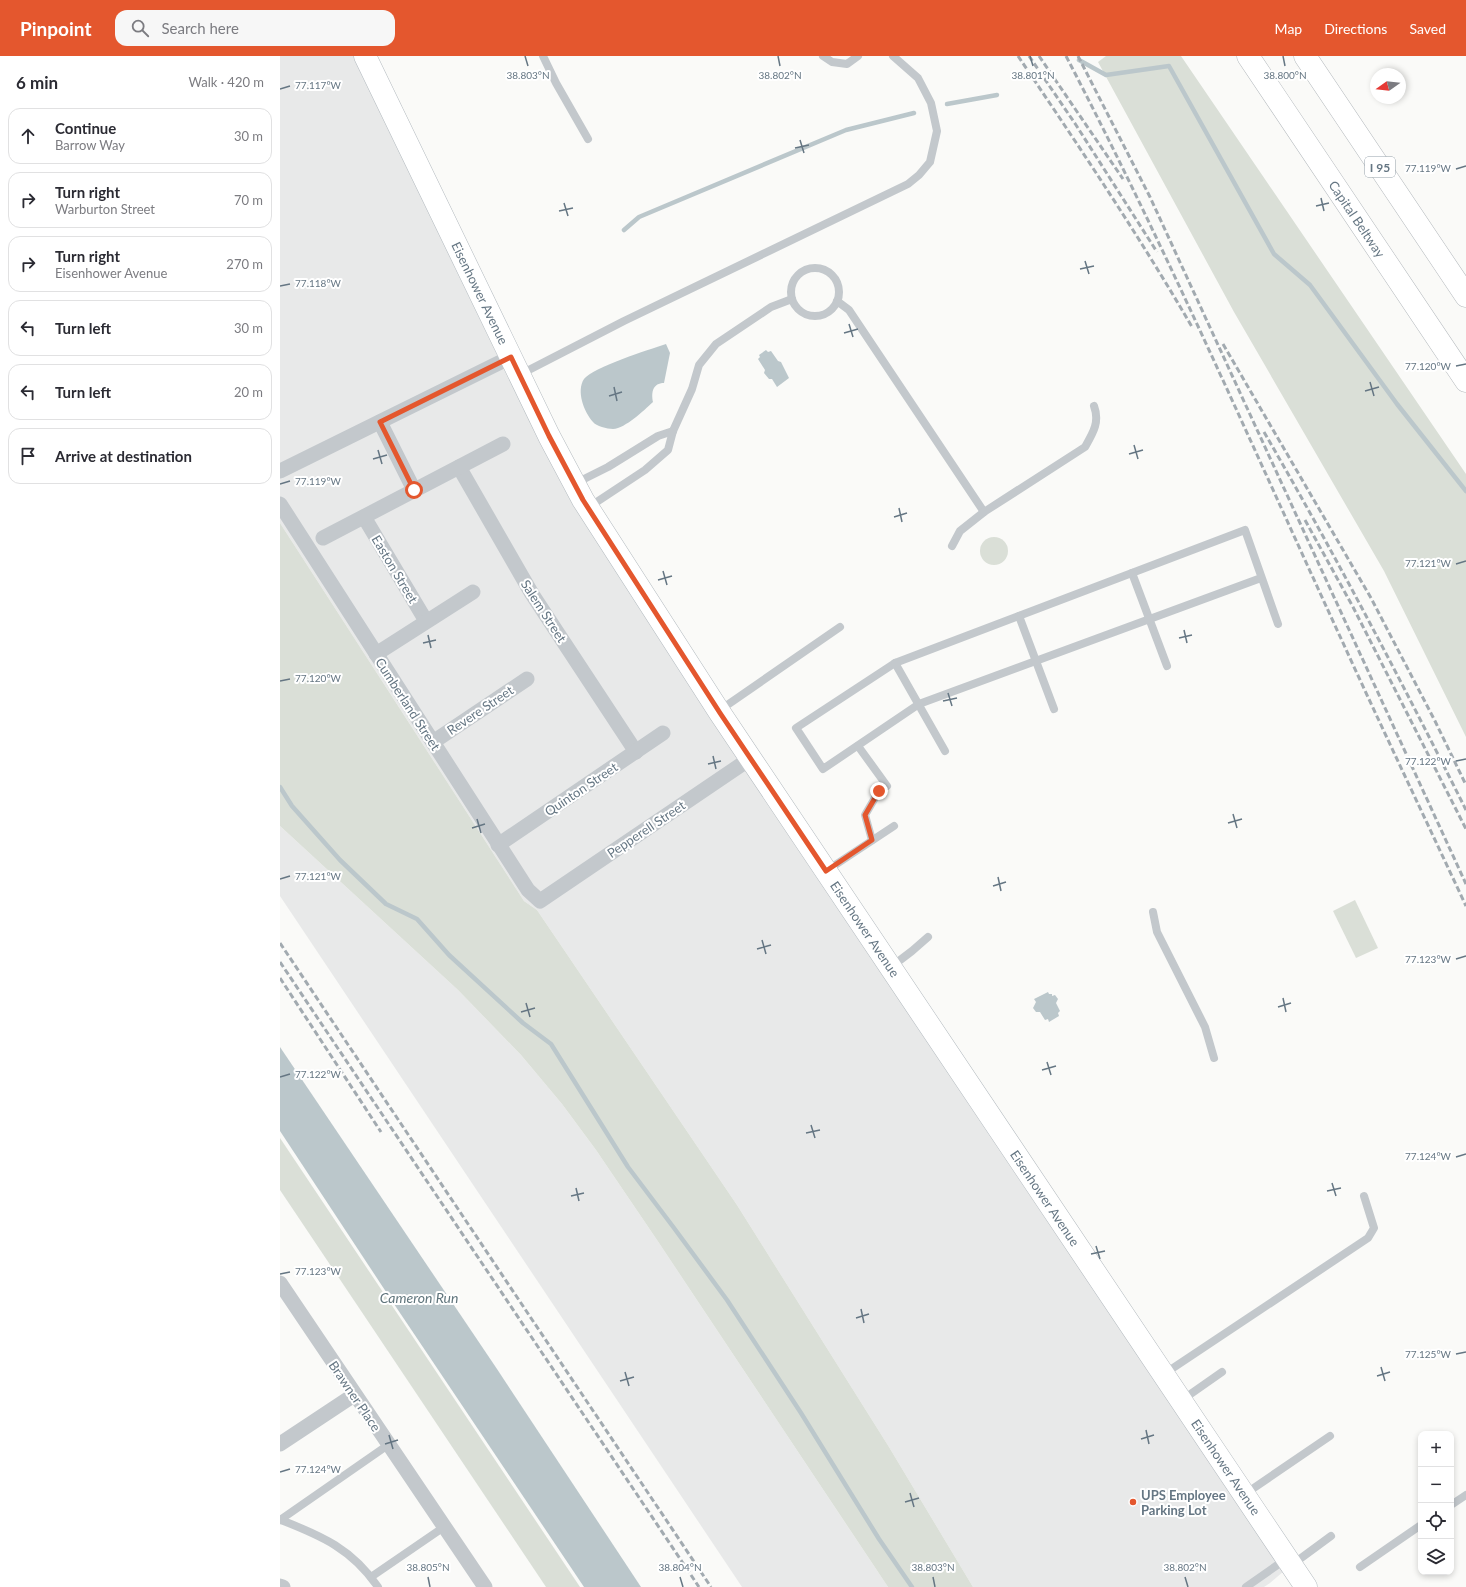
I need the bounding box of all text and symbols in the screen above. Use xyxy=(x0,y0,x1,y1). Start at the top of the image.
search box xyxy=(115,10,395,46)
text: Pinpoint xyxy=(20,17,91,40)
icon: search xyxy=(129,17,151,39)
text: Search here xyxy=(161,19,239,37)
text: Map xyxy=(1275,20,1302,37)
text: Directions xyxy=(1324,20,1387,37)
text: Saved xyxy=(1409,20,1446,37)
north arrow xyxy=(1370,68,1406,104)
text: 38.803°N xyxy=(506,69,550,81)
text: 38.802°N xyxy=(758,69,802,81)
text: 38.801°N xyxy=(1011,69,1055,81)
text: 38.800°N xyxy=(1263,69,1307,81)
text: 6 min xyxy=(16,72,58,93)
text: Walk · 420 m xyxy=(188,74,264,90)
text: 77.117°W xyxy=(295,79,342,91)
text: Continue xyxy=(55,119,116,137)
icon: ahead xyxy=(17,125,39,147)
text: 30 m xyxy=(234,128,263,144)
text: Barrow Way xyxy=(55,137,125,153)
road number: I 95 xyxy=(1365,157,1395,177)
text: 77.119°W xyxy=(1405,162,1452,174)
street label: Capital Beltway xyxy=(1325,178,1389,261)
text: Turn right xyxy=(55,183,120,201)
icon: right xyxy=(17,189,39,211)
text: 70 m xyxy=(234,192,263,208)
text: Warburton Street xyxy=(55,201,155,217)
street label: Eisenhower Avenue xyxy=(448,239,512,347)
text: Turn right xyxy=(55,247,120,265)
icon: right xyxy=(17,253,39,275)
text: 270 m xyxy=(226,256,263,272)
text: Eisenhower Avenue xyxy=(55,265,167,281)
text: 77.118°W xyxy=(295,277,342,289)
icon: left xyxy=(17,317,39,339)
text: Turn left xyxy=(55,319,111,337)
text: 30 m xyxy=(234,320,263,336)
text: 77.120°W xyxy=(1405,360,1452,372)
icon: left xyxy=(17,381,39,403)
text: Turn left xyxy=(55,383,111,401)
text: 20 m xyxy=(234,384,263,400)
icon: arrive xyxy=(17,445,39,467)
text: Arrive at destination xyxy=(55,447,192,465)
text: 77.119°W xyxy=(295,475,342,487)
route start xyxy=(405,481,423,499)
street label: Easton Street xyxy=(368,532,422,606)
text: 77.121°W xyxy=(1405,557,1452,569)
street label: Salem Street xyxy=(518,577,570,646)
street label: Cumberland Street xyxy=(372,655,444,754)
text: 77.120°W xyxy=(295,672,342,684)
street label: Revere Street xyxy=(444,682,517,738)
text: 77.122°W xyxy=(1405,755,1452,767)
street label: Quinton Street xyxy=(541,759,621,819)
route end xyxy=(870,782,888,800)
street label: Pepperell Street xyxy=(604,797,688,861)
text: 77.121°W xyxy=(295,870,342,882)
street label: Eisenhower Avenue xyxy=(827,878,903,980)
text: 77.123°W xyxy=(1405,953,1452,965)
text: 77.122°W xyxy=(295,1068,342,1080)
street label: Eisenhower Avenue xyxy=(1007,1147,1083,1249)
text: 77.124°W xyxy=(1405,1150,1452,1162)
text: 77.123°W xyxy=(295,1265,342,1277)
water label: Cameron Run xyxy=(380,1289,458,1306)
text: 77.125°W xyxy=(1405,1348,1452,1360)
street label: Brawner Place xyxy=(326,1358,385,1434)
street label: Eisenhower Avenue xyxy=(1188,1416,1264,1518)
map controls xyxy=(1418,1431,1454,1575)
button: + xyxy=(1418,1431,1454,1467)
text: 77.124°W xyxy=(295,1463,342,1475)
button: − xyxy=(1418,1467,1454,1503)
place label: UPS Employee Parking Lot xyxy=(1141,1487,1226,1518)
marker: UPS Employee Parking Lot xyxy=(1128,1497,1138,1507)
button: locate xyxy=(1418,1503,1454,1539)
button: layers xyxy=(1418,1539,1454,1575)
text: 38.805°N xyxy=(406,1561,450,1573)
text: 38.804°N xyxy=(658,1561,702,1573)
text: 38.803°N xyxy=(911,1561,955,1573)
text: 38.802°N xyxy=(1163,1561,1207,1573)

